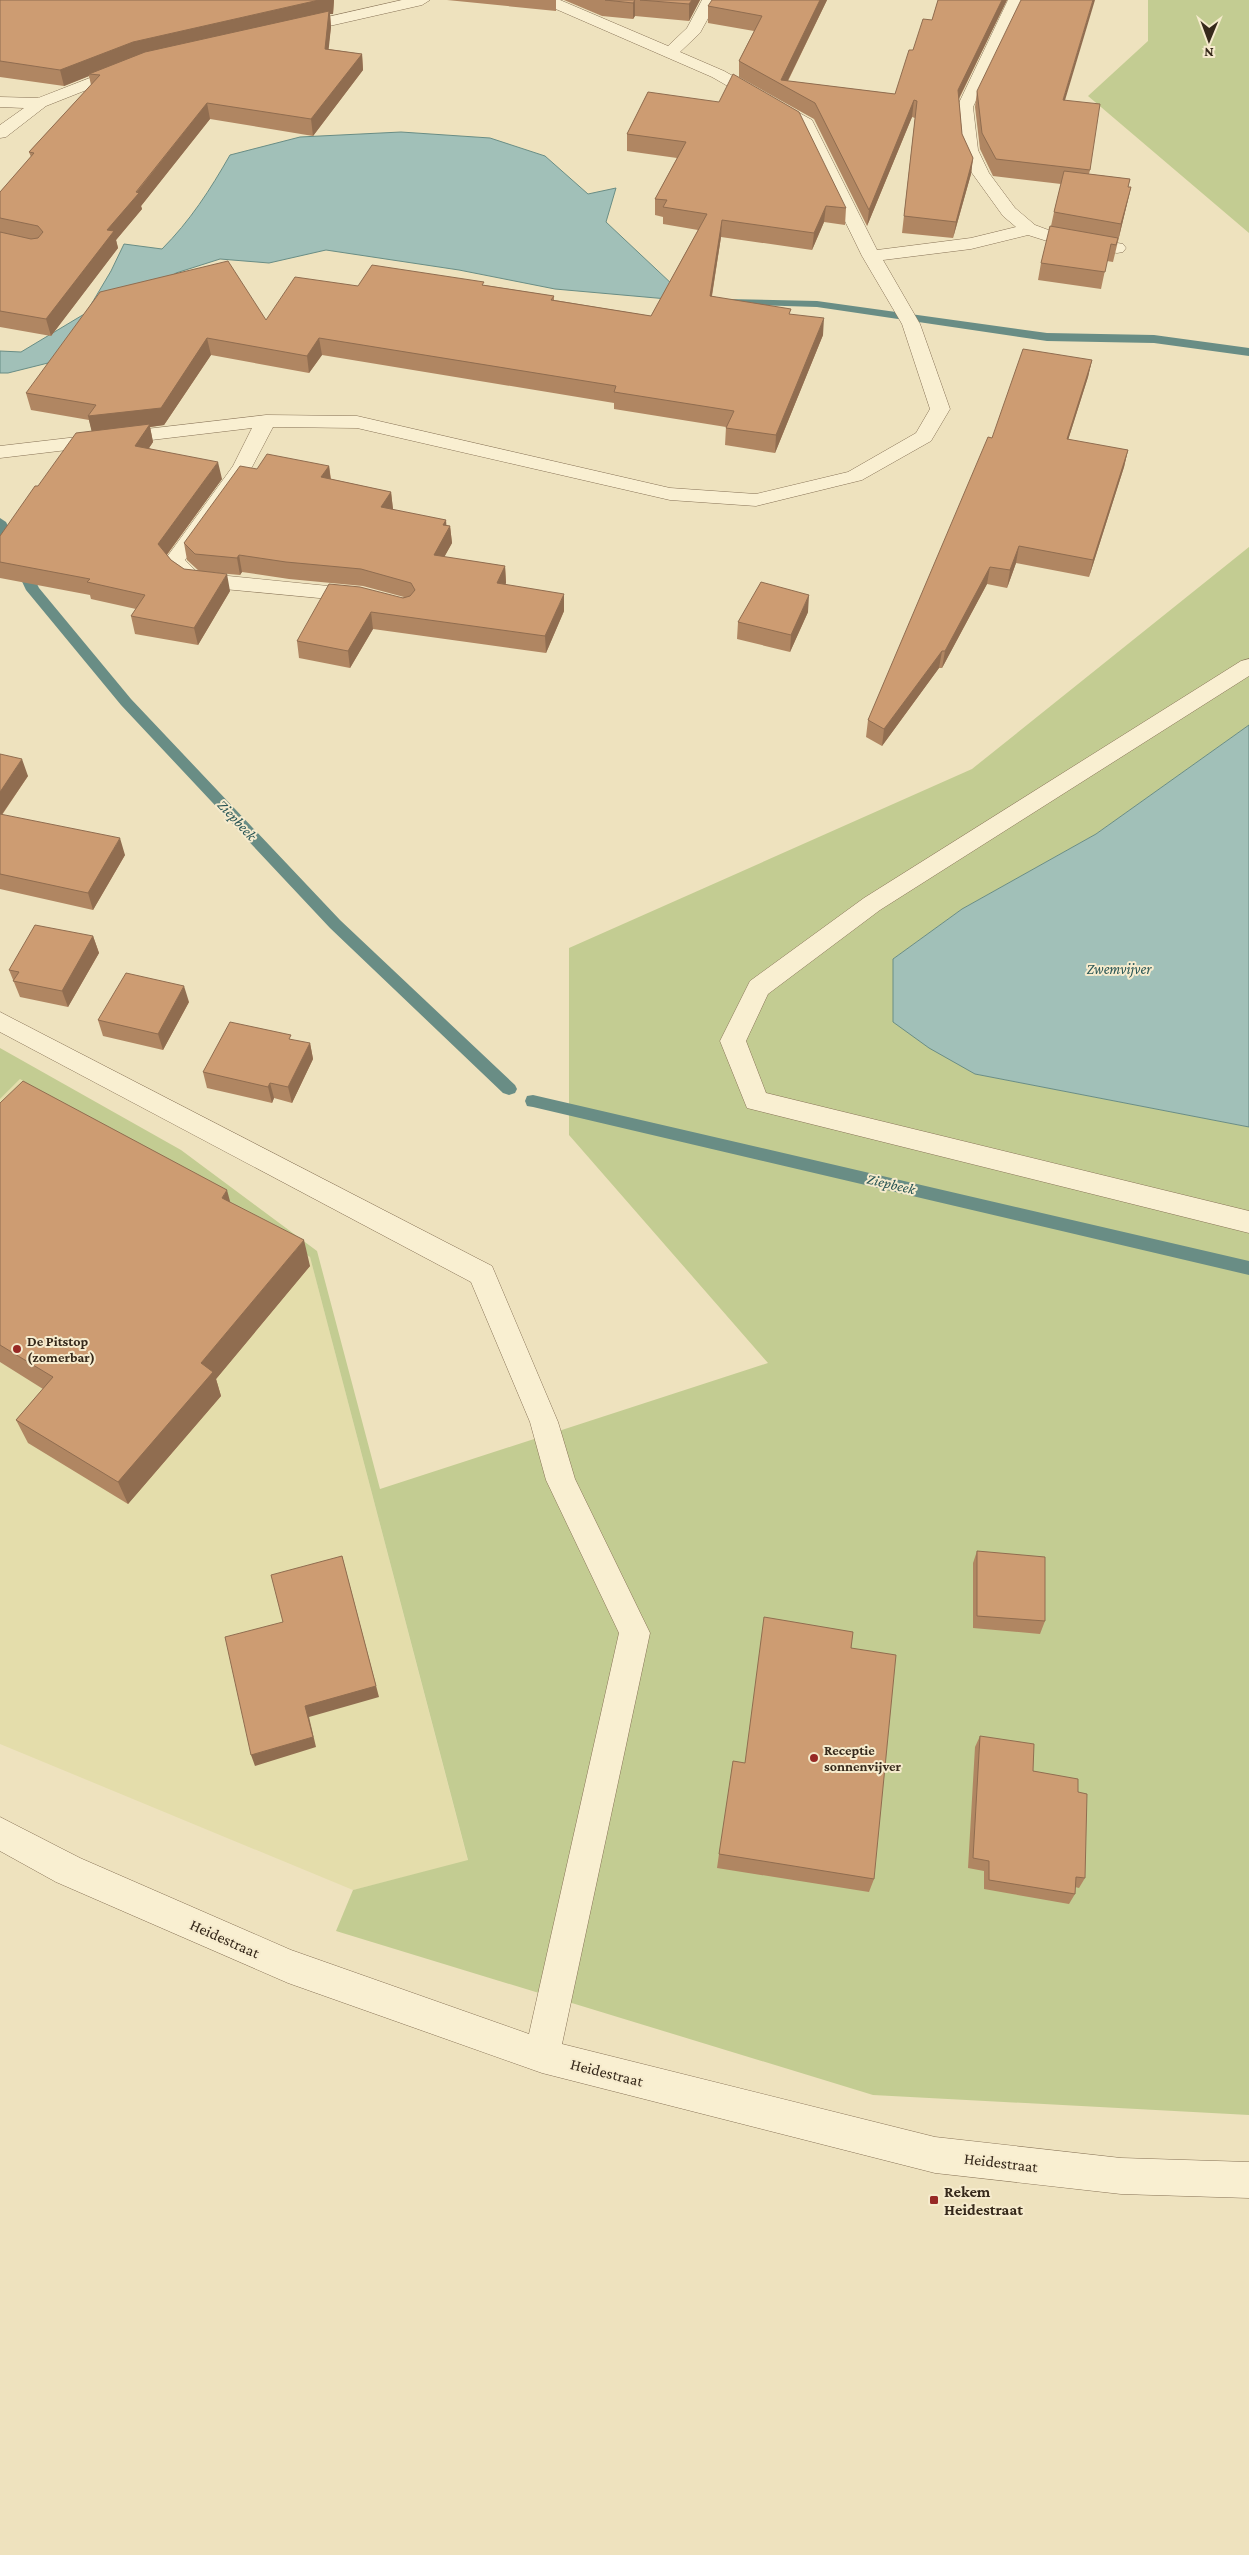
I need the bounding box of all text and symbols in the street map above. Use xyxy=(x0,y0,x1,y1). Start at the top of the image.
north arrow xyxy=(1184,15,1234,65)
text: N xyxy=(1203,45,1214,61)
water label: Ziepbeek xyxy=(214,797,261,845)
water label: Zwemvijver xyxy=(1086,961,1152,978)
water label: Ziepbeek xyxy=(865,1171,918,1199)
place label: De Pitstop (zomerbar) xyxy=(27,1333,95,1366)
marker: De Pitstop (zomerbar) xyxy=(11,1343,23,1355)
place label: Receptie sonnenvijver xyxy=(824,1742,902,1775)
marker: Receptie sonnenvijver xyxy=(808,1752,820,1764)
street label: Heidestraat xyxy=(187,1916,263,1962)
street label: Heidestraat xyxy=(569,2055,646,2090)
street label: Heidestraat xyxy=(963,2150,1040,2176)
place label: Rekem Heidestraat xyxy=(944,2183,1023,2218)
marker: Rekem Heidestraat xyxy=(928,2194,940,2206)

